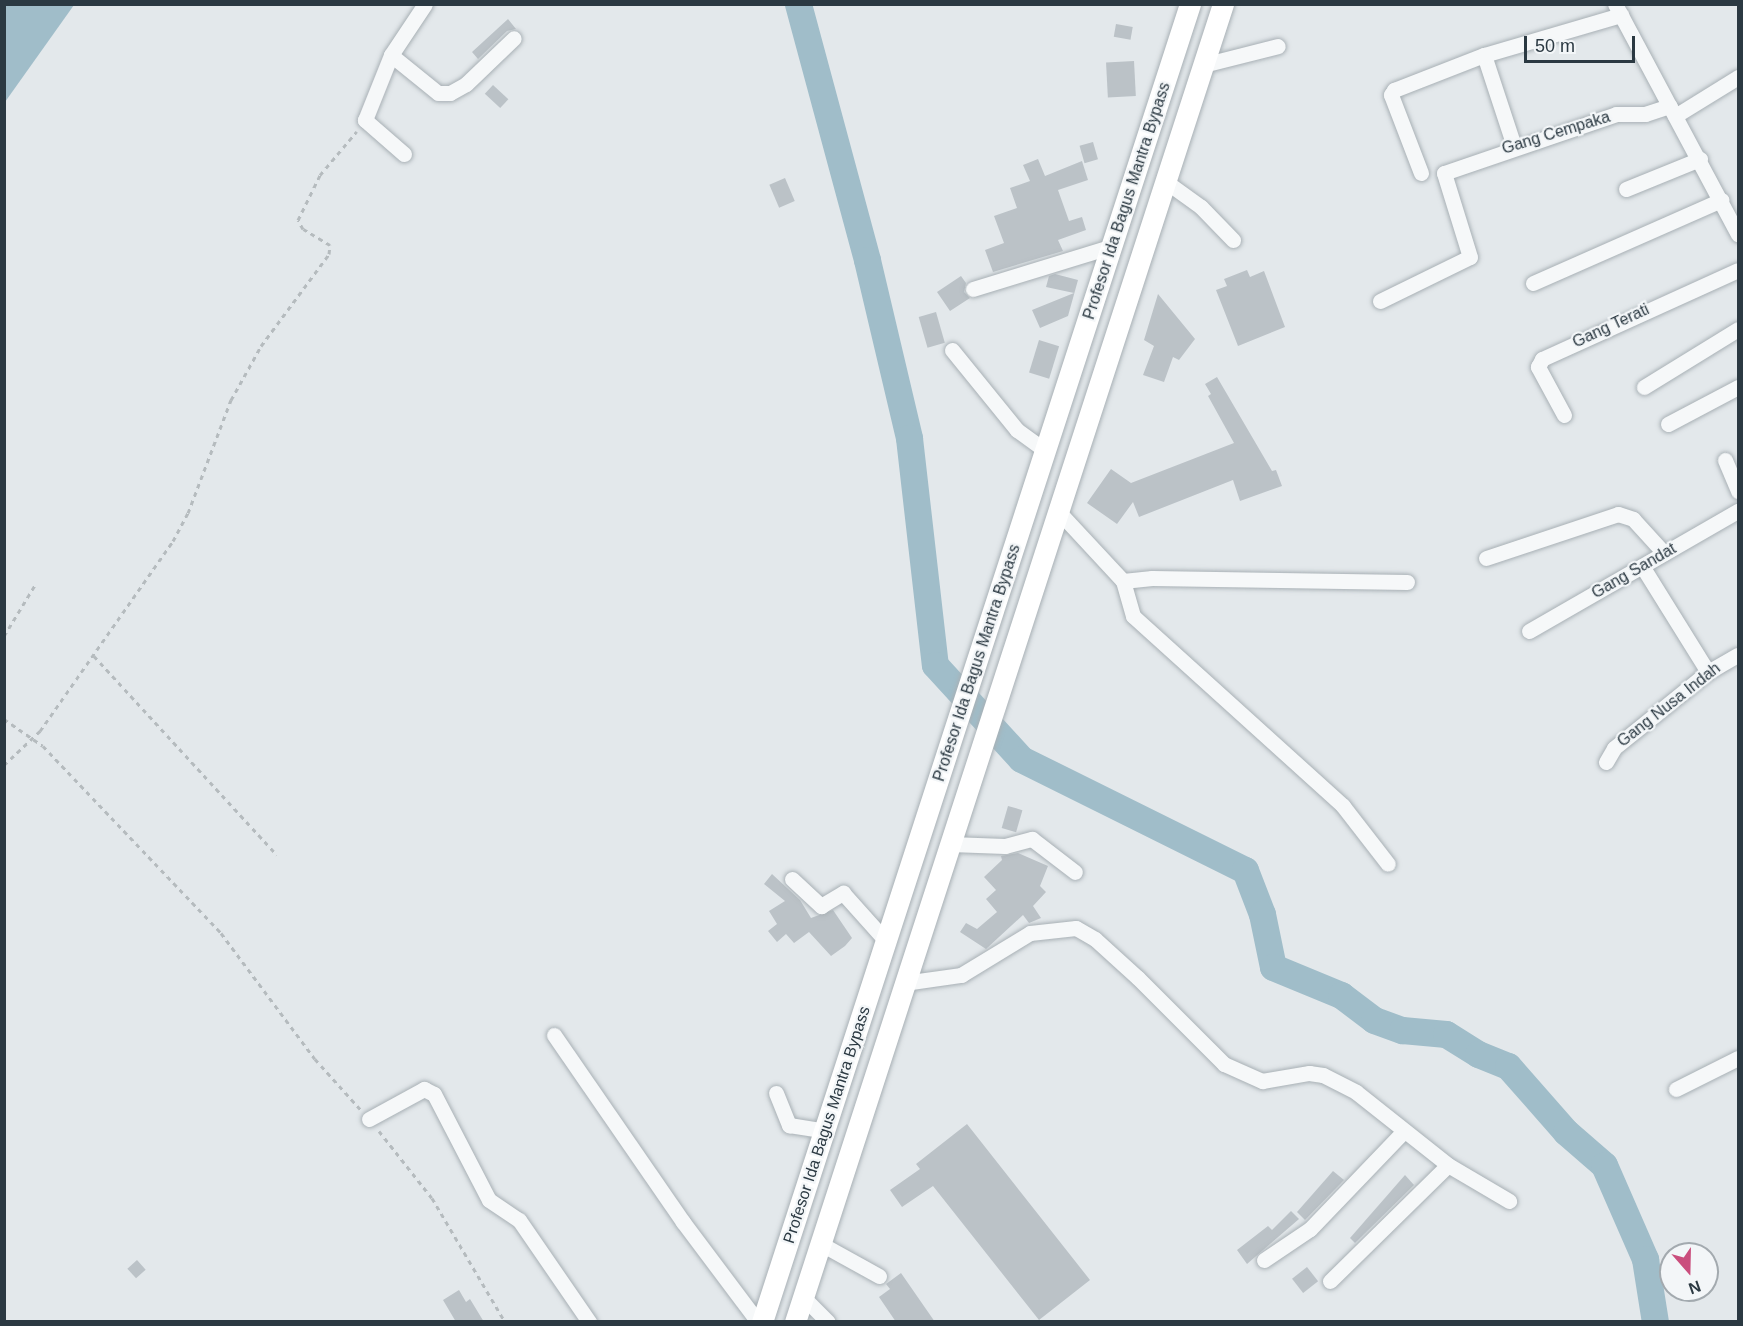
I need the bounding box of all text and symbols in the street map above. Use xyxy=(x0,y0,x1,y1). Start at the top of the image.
scale bar xyxy=(1527,24,1638,62)
text: 50 m xyxy=(1535,36,1575,56)
street label: Profesor Ida Bagus Mantra Bypass xyxy=(1080,80,1174,322)
street label: Gang Cempaka xyxy=(1500,107,1612,159)
street label: Gang Terati xyxy=(1569,300,1653,352)
street label: Gang Sandat xyxy=(1588,539,1680,603)
street label: Profesor Ida Bagus Mantra Bypass xyxy=(930,542,1024,784)
street label: Gang Nusa Indah xyxy=(1614,659,1724,751)
street label: Profesor Ida Bagus Mantra Bypass xyxy=(780,1004,874,1246)
north arrow xyxy=(1659,1242,1719,1302)
text: N xyxy=(1686,1278,1703,1297)

